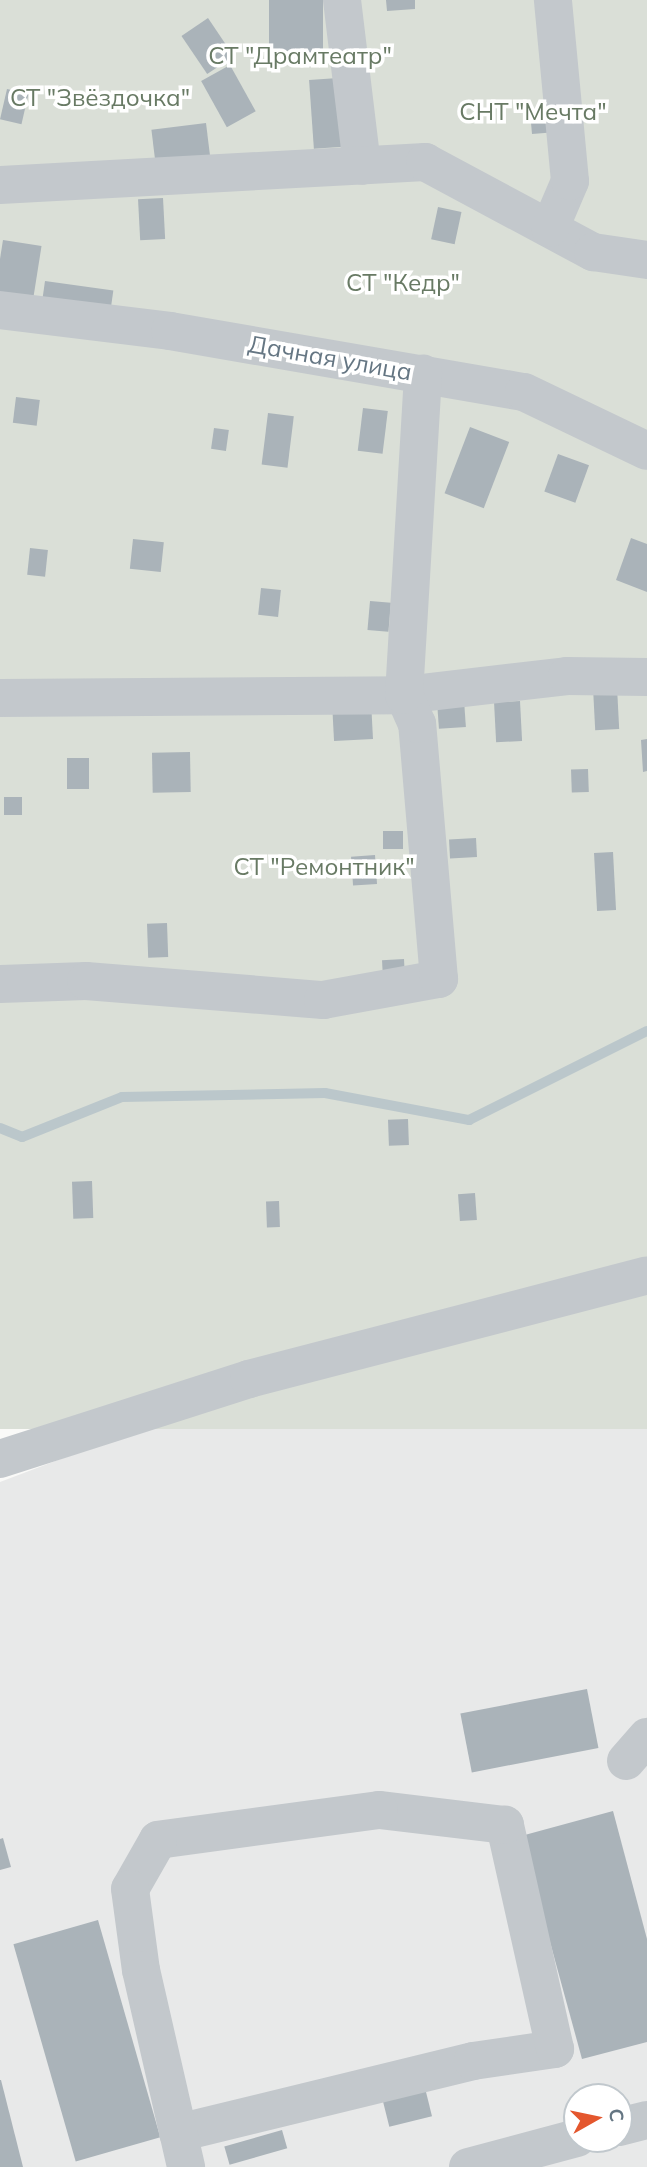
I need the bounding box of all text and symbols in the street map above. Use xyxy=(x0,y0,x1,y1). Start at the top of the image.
park label: СТ "Драмтеатр" xyxy=(208,42,392,70)
park label: СТ "Звёздочка" xyxy=(10,84,190,112)
park label: СНТ "Мечта" xyxy=(459,98,607,126)
park label: СТ "Кедр" xyxy=(346,269,460,297)
street label: Дачная улица xyxy=(246,329,414,387)
park label: СТ "Ремонтник" xyxy=(233,853,415,881)
north arrow xyxy=(563,2083,633,2153)
text: С xyxy=(604,2107,630,2123)

